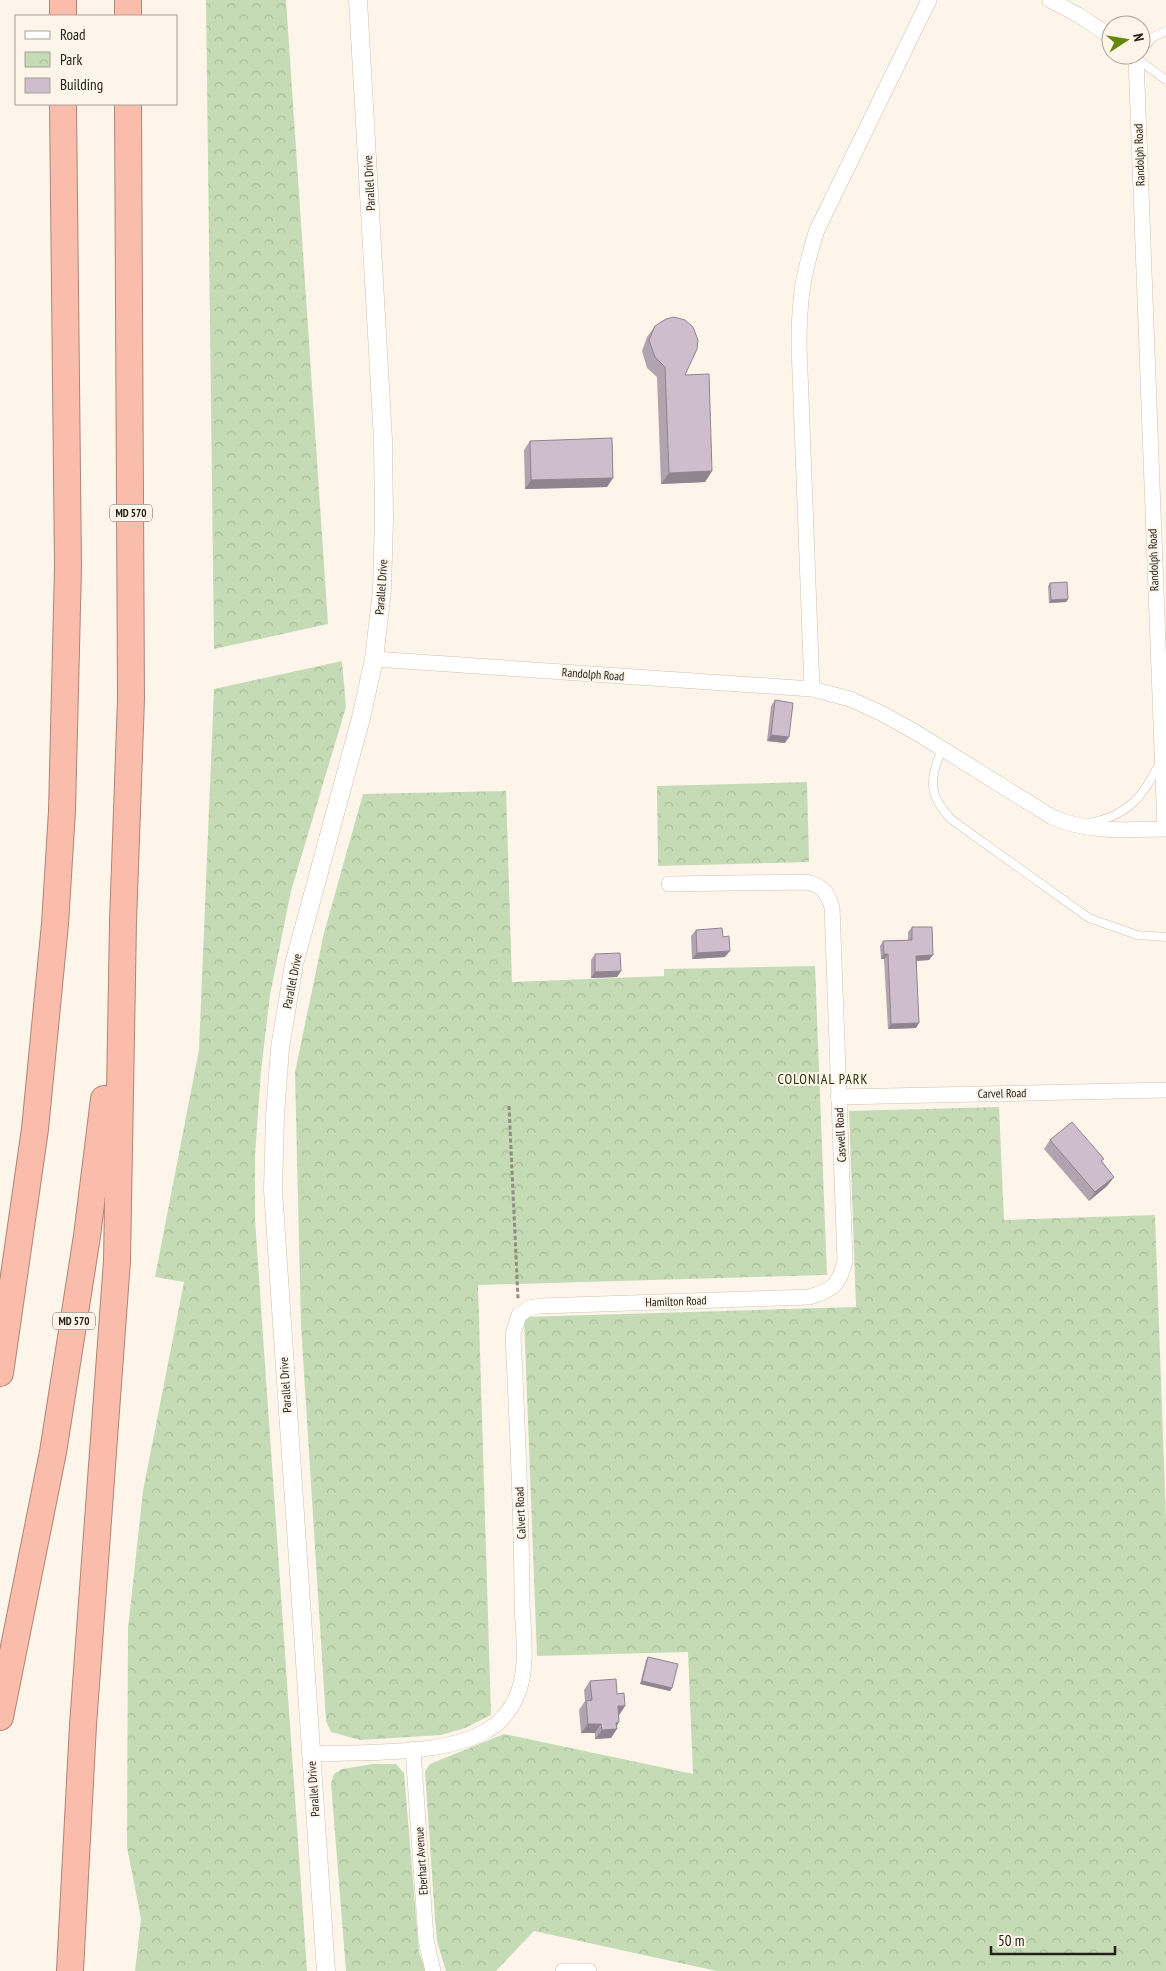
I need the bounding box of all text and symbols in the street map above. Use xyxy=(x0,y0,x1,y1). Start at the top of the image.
legend xyxy=(15,15,178,105)
north arrow xyxy=(1101,15,1151,65)
text: Road xyxy=(60,25,86,44)
text: N xyxy=(1129,32,1148,43)
text: Park xyxy=(60,50,82,69)
text: Building xyxy=(60,75,103,94)
street label: Randolph Road xyxy=(1130,123,1148,187)
street label: Parallel Drive xyxy=(360,155,378,211)
road number: MD 570 xyxy=(110,504,152,522)
street label: Randolph Road xyxy=(1144,528,1162,592)
street label: Parallel Drive xyxy=(372,559,390,615)
street label: Randolph Road xyxy=(561,664,625,684)
street label: Parallel Drive xyxy=(279,952,305,1010)
district label: COLONIAL PARK xyxy=(777,1070,869,1088)
street label: Carvel Road xyxy=(977,1085,1027,1101)
street label: Caswell Road xyxy=(831,1107,849,1163)
street label: Hamilton Road xyxy=(645,1292,707,1310)
road number: MD 570 xyxy=(53,1312,95,1330)
street label: Parallel Drive xyxy=(276,1357,294,1413)
street label: Calvert Road xyxy=(511,1486,529,1540)
street label: Parallel Drive xyxy=(304,1761,322,1817)
street label: Eberhart Avenue xyxy=(411,1826,431,1896)
scale bar xyxy=(991,1924,1115,1956)
text: 50 m xyxy=(998,1931,1024,1950)

